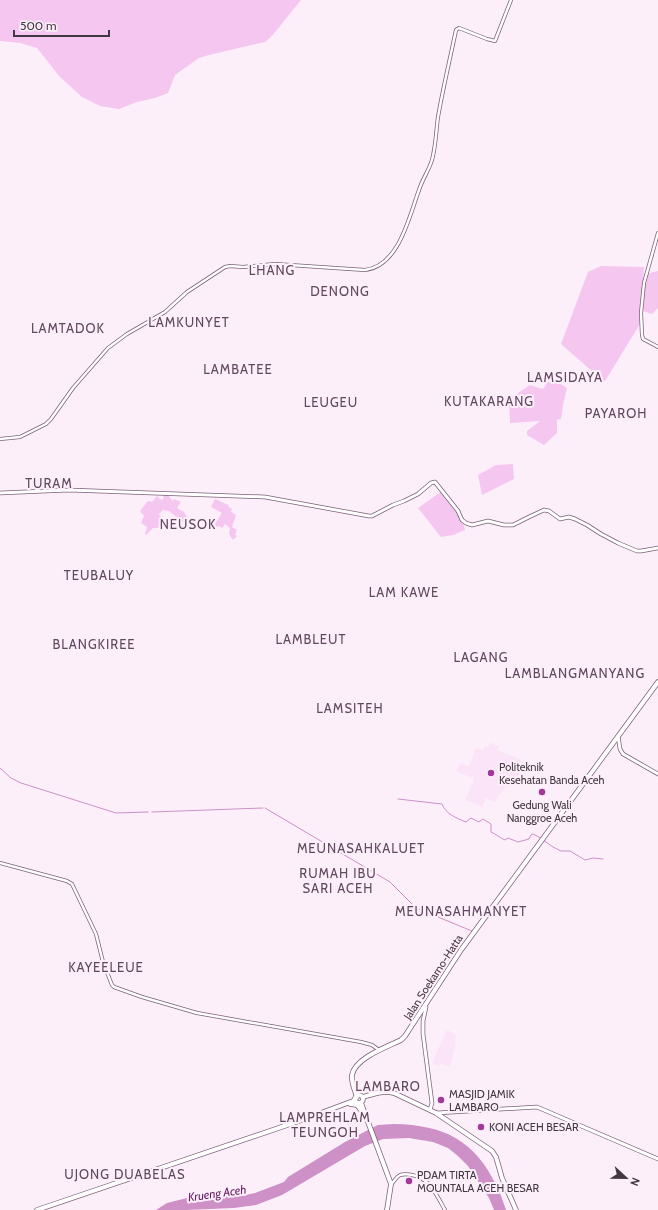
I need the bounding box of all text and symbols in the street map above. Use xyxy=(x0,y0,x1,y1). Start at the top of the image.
scale bar xyxy=(14,12,109,38)
text: 500 m xyxy=(20,18,56,33)
district label: LHANG xyxy=(249,262,295,278)
district label: DENONG xyxy=(310,283,370,299)
district label: LAMKUNYET xyxy=(148,314,230,330)
district label: LAMTADOK xyxy=(31,320,105,336)
district label: LAMBATEE xyxy=(203,361,273,377)
district label: LAMSIDAYA xyxy=(527,369,603,385)
district label: KUTAKARANG xyxy=(444,393,534,409)
district label: LEUGEU xyxy=(304,394,358,410)
district label: PAYAROH xyxy=(585,405,647,421)
district label: TURAM xyxy=(25,475,73,491)
district label: NEUSOK xyxy=(160,516,216,532)
district label: TEUBALUY xyxy=(64,567,134,583)
district label: LAM KAWE xyxy=(369,584,439,600)
district label: LAMBLEUT xyxy=(276,631,346,647)
district label: BLANGKIREE xyxy=(52,636,136,652)
district label: LAGANG xyxy=(453,649,509,665)
district label: LAMBLANGMANYANG xyxy=(505,665,645,681)
district label: LAMSITEH xyxy=(316,700,384,716)
place label: Politeknik Kesehatan Banda Aceh xyxy=(499,760,604,787)
marker: Politeknik Kesehatan Banda Aceh xyxy=(486,768,496,778)
marker: Gedung Wali Nanggroe Aceh xyxy=(537,787,547,797)
place label: Gedung Wali Nanggroe Aceh xyxy=(507,798,577,825)
district label: MEUNASAHKALUET xyxy=(297,840,425,856)
district label: RUMAH IBU SARI ACEH xyxy=(299,865,377,896)
district label: MEUNASAHMANYET xyxy=(395,903,527,919)
street label: Jalan Soekarno-Hatta xyxy=(400,931,466,1023)
district label: KAYEELEUE xyxy=(68,959,144,975)
district label: LAMBARO xyxy=(355,1078,421,1094)
place label: MASJID JAMIK LAMBARO xyxy=(449,1087,515,1114)
marker: MASJID JAMIK LAMBARO xyxy=(436,1095,446,1105)
district label: LAMPREHLAM TEUNGOH xyxy=(279,1109,371,1140)
place label: KONI ACEH BESAR xyxy=(489,1120,579,1134)
marker: KONI ACEH BESAR xyxy=(476,1122,486,1132)
north arrow xyxy=(606,1158,646,1198)
district label: UJONG DUABELAS xyxy=(64,1166,186,1182)
place label: PDAM TIRTA MOUNTALA ACEH BESAR xyxy=(417,1168,539,1195)
marker: PDAM TIRTA MOUNTALA ACEH BESAR xyxy=(404,1176,414,1186)
text: N xyxy=(627,1176,643,1188)
water label: Krueng Aceh xyxy=(187,1181,247,1205)

